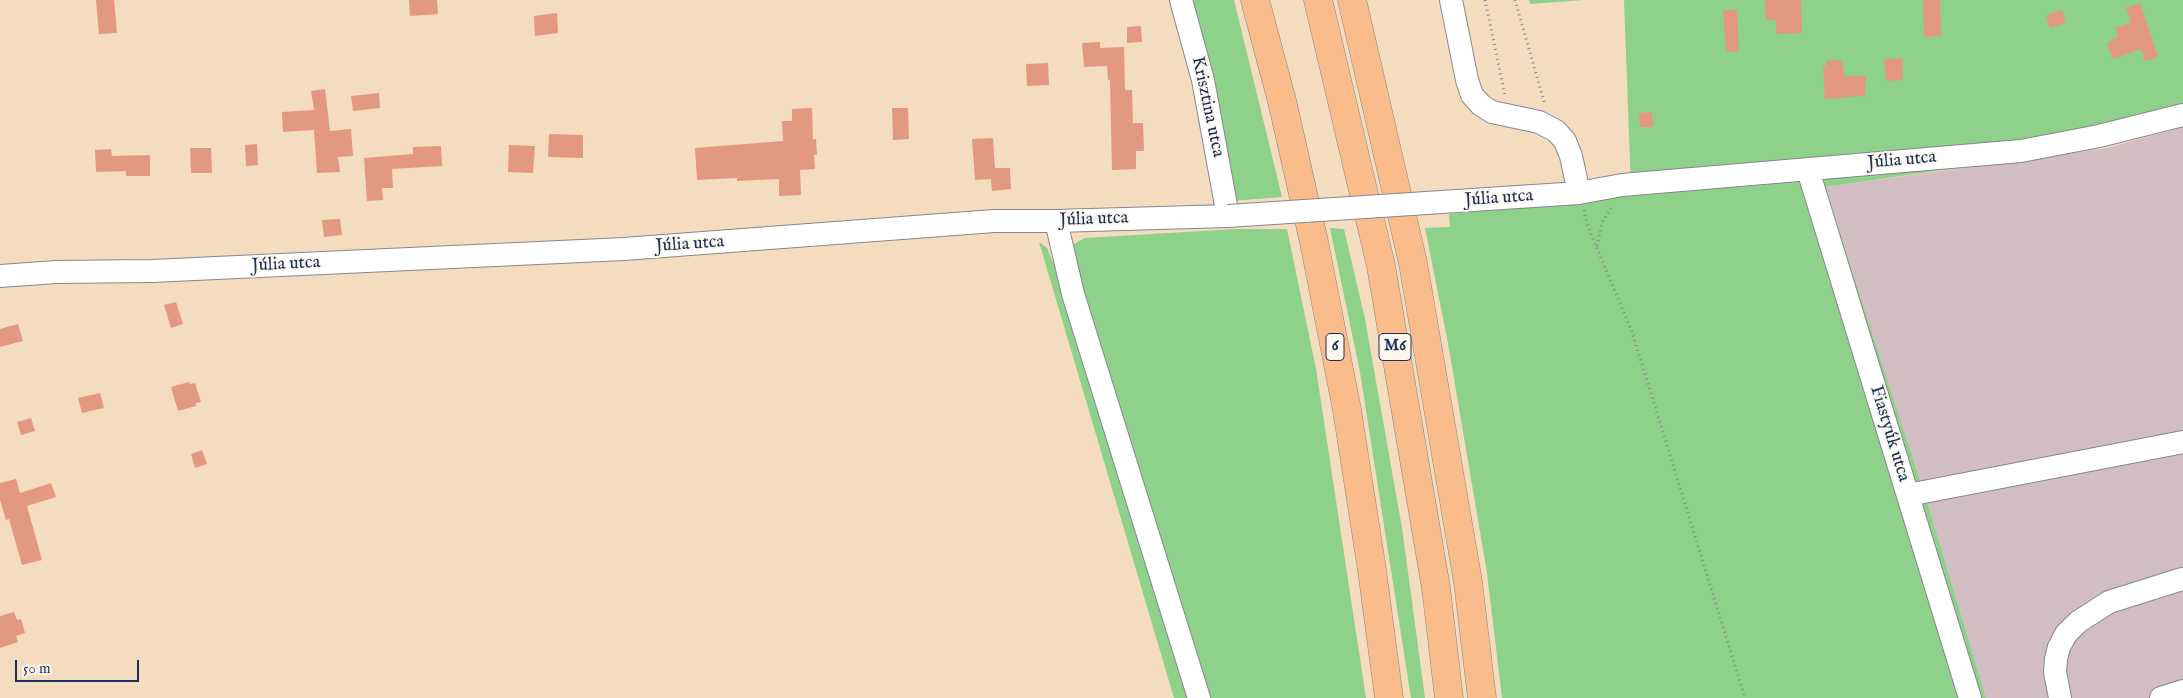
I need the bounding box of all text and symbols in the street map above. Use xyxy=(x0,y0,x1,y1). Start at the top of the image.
street label: Krisztina utca xyxy=(1186,55,1228,159)
street label: Júlia utca xyxy=(1867,147,1937,175)
street label: Júlia utca xyxy=(1464,186,1534,212)
street label: Júlia utca xyxy=(1059,208,1129,232)
street label: Júlia utca xyxy=(655,232,725,258)
street label: Júlia utca xyxy=(251,252,321,278)
road number: 6 xyxy=(1326,334,1344,361)
road number: M6 xyxy=(1379,334,1411,361)
street label: Fiastyúk utca xyxy=(1864,383,1914,485)
scale bar xyxy=(18,650,141,682)
text: 50 m xyxy=(23,659,51,678)

